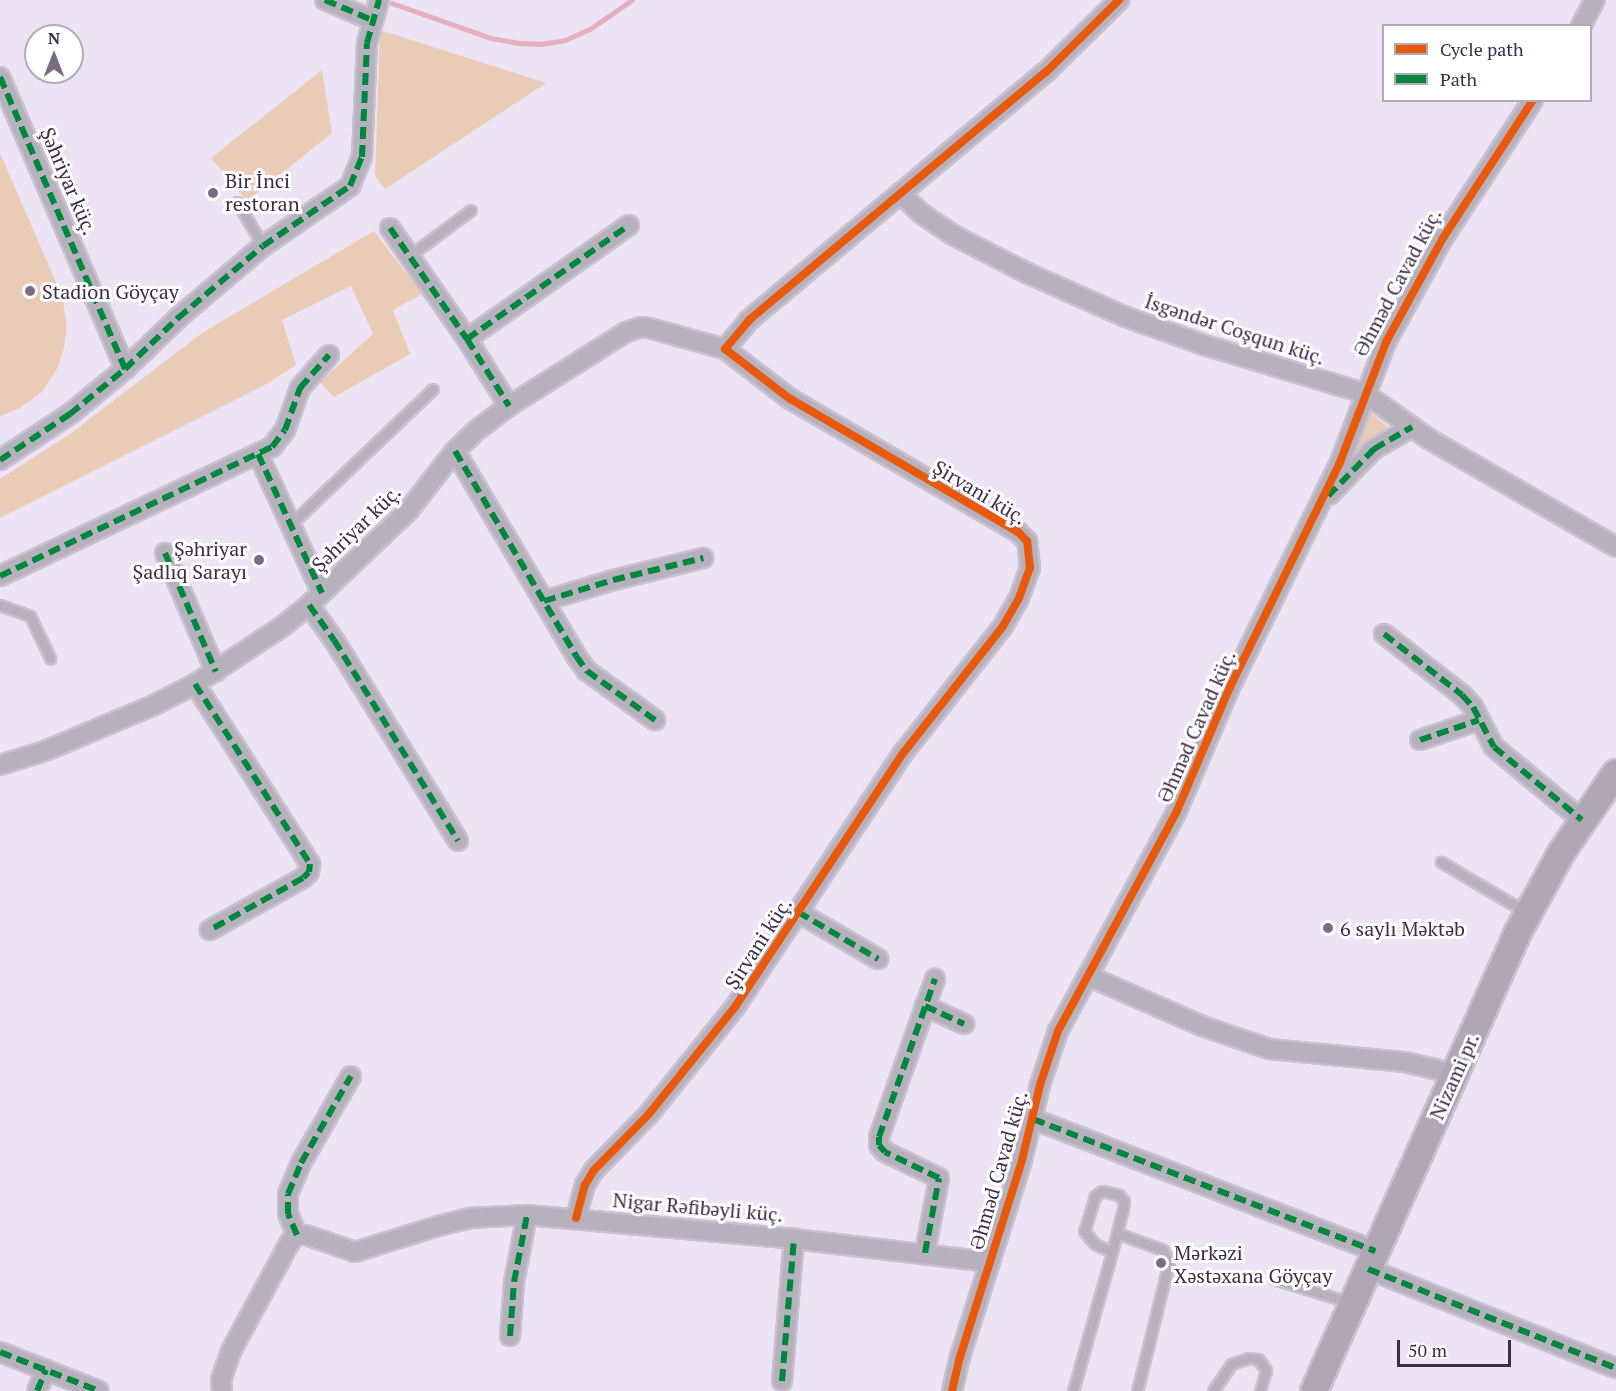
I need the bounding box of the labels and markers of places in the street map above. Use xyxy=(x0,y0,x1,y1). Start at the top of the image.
place label: Bir İnci restoran xyxy=(225,169,300,216)
marker: Bir İnci restoran xyxy=(206,186,220,200)
place label: Stadion Göyçay xyxy=(42,279,179,303)
marker: Stadion Göyçay xyxy=(23,284,37,298)
place label: Şəhriyar Şadlıq Sarayı xyxy=(133,536,247,583)
marker: Şəhriyar Şadlıq Sarayı xyxy=(252,553,266,567)
place label: 6 saylı Məktəb xyxy=(1340,916,1465,940)
marker: 6 saylı Məktəb xyxy=(1321,921,1335,935)
place label: Mərkəzi Xəstəxana Göyçay xyxy=(1174,1240,1332,1287)
marker: Mərkəzi Xəstəxana Göyçay xyxy=(1152,1254,1170,1272)

